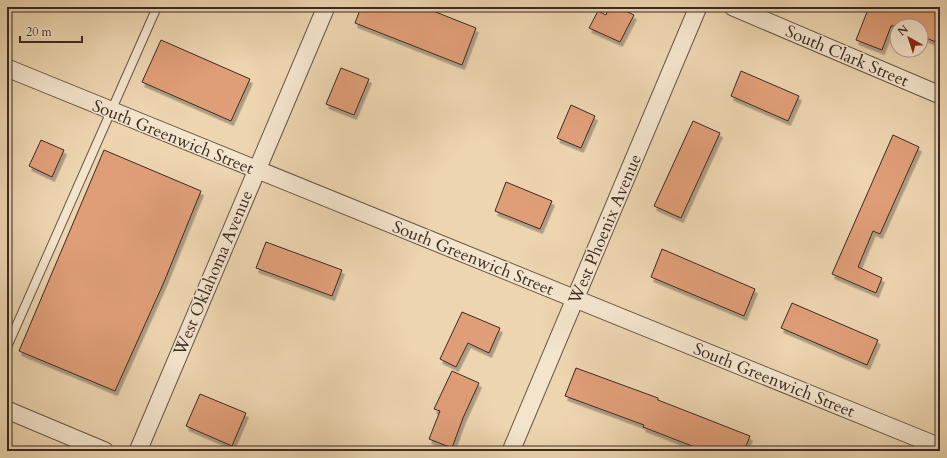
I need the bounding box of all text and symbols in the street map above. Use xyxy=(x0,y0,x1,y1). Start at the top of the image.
scale bar xyxy=(20,18,82,44)
north arrow xyxy=(889,18,929,58)
street label: South Clark Street xyxy=(782,20,913,93)
text: N xyxy=(895,21,912,39)
text: 20 m xyxy=(26,24,53,40)
street label: South Greenwich Street xyxy=(89,94,258,180)
street label: West Phoenix Avenue xyxy=(563,150,647,309)
street label: West Oklahoma Avenue xyxy=(167,187,258,360)
street label: South Greenwich Street xyxy=(389,215,558,301)
street label: South Greenwich Street xyxy=(690,337,859,423)

